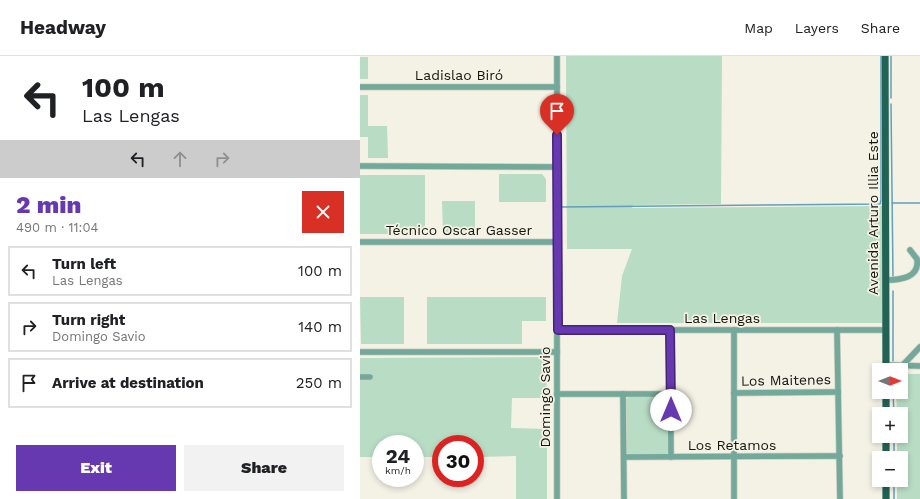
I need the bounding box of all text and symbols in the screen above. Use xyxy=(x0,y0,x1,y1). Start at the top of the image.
text: Headway xyxy=(20,16,106,39)
text: Map xyxy=(744,20,773,36)
text: Layers xyxy=(795,20,839,36)
text: Share xyxy=(861,20,900,36)
street label: Ladislao Biró xyxy=(415,67,503,83)
text: 100 m xyxy=(82,71,165,104)
icon: left xyxy=(16,72,68,124)
pin xyxy=(540,94,574,135)
icon: arrive xyxy=(546,100,568,122)
text: Las Lengas xyxy=(82,105,180,126)
street label: Avenida Arturo Illia Este xyxy=(865,131,881,295)
icon: left xyxy=(127,148,149,170)
icon: ahead xyxy=(169,148,191,170)
icon: right xyxy=(211,148,233,170)
text: 2 min xyxy=(16,191,81,219)
button: close xyxy=(302,191,344,233)
text: 490 m · 11:04 xyxy=(16,220,98,235)
street label: Técnico Oscar Gasser xyxy=(386,222,533,238)
text: Turn left xyxy=(52,255,116,273)
icon: left xyxy=(18,260,40,282)
text: 100 m xyxy=(298,262,342,280)
text: Las Lengas xyxy=(52,273,123,288)
street label: Las Lengas xyxy=(684,310,760,326)
text: Turn right xyxy=(52,311,125,329)
icon: right xyxy=(18,316,40,338)
text: 140 m xyxy=(298,318,342,336)
text: Domingo Savio xyxy=(52,329,146,344)
street label: Domingo Savio xyxy=(537,347,553,447)
north arrow xyxy=(872,363,908,399)
map controls xyxy=(872,363,908,487)
street label: Los Maitenes xyxy=(741,371,831,389)
icon: arrive xyxy=(18,372,40,394)
text: Arrive at destination xyxy=(52,374,204,392)
text: 250 m xyxy=(296,374,342,392)
position arrow xyxy=(650,389,692,431)
button: + xyxy=(872,407,908,443)
speed limit sign: 30 xyxy=(432,435,484,487)
street label: Los Retamos xyxy=(688,437,776,453)
text: 24 xyxy=(386,444,410,468)
button: Exit xyxy=(16,445,176,491)
button: Share xyxy=(184,445,344,491)
button: − xyxy=(872,451,908,487)
text: km/h xyxy=(385,465,411,476)

